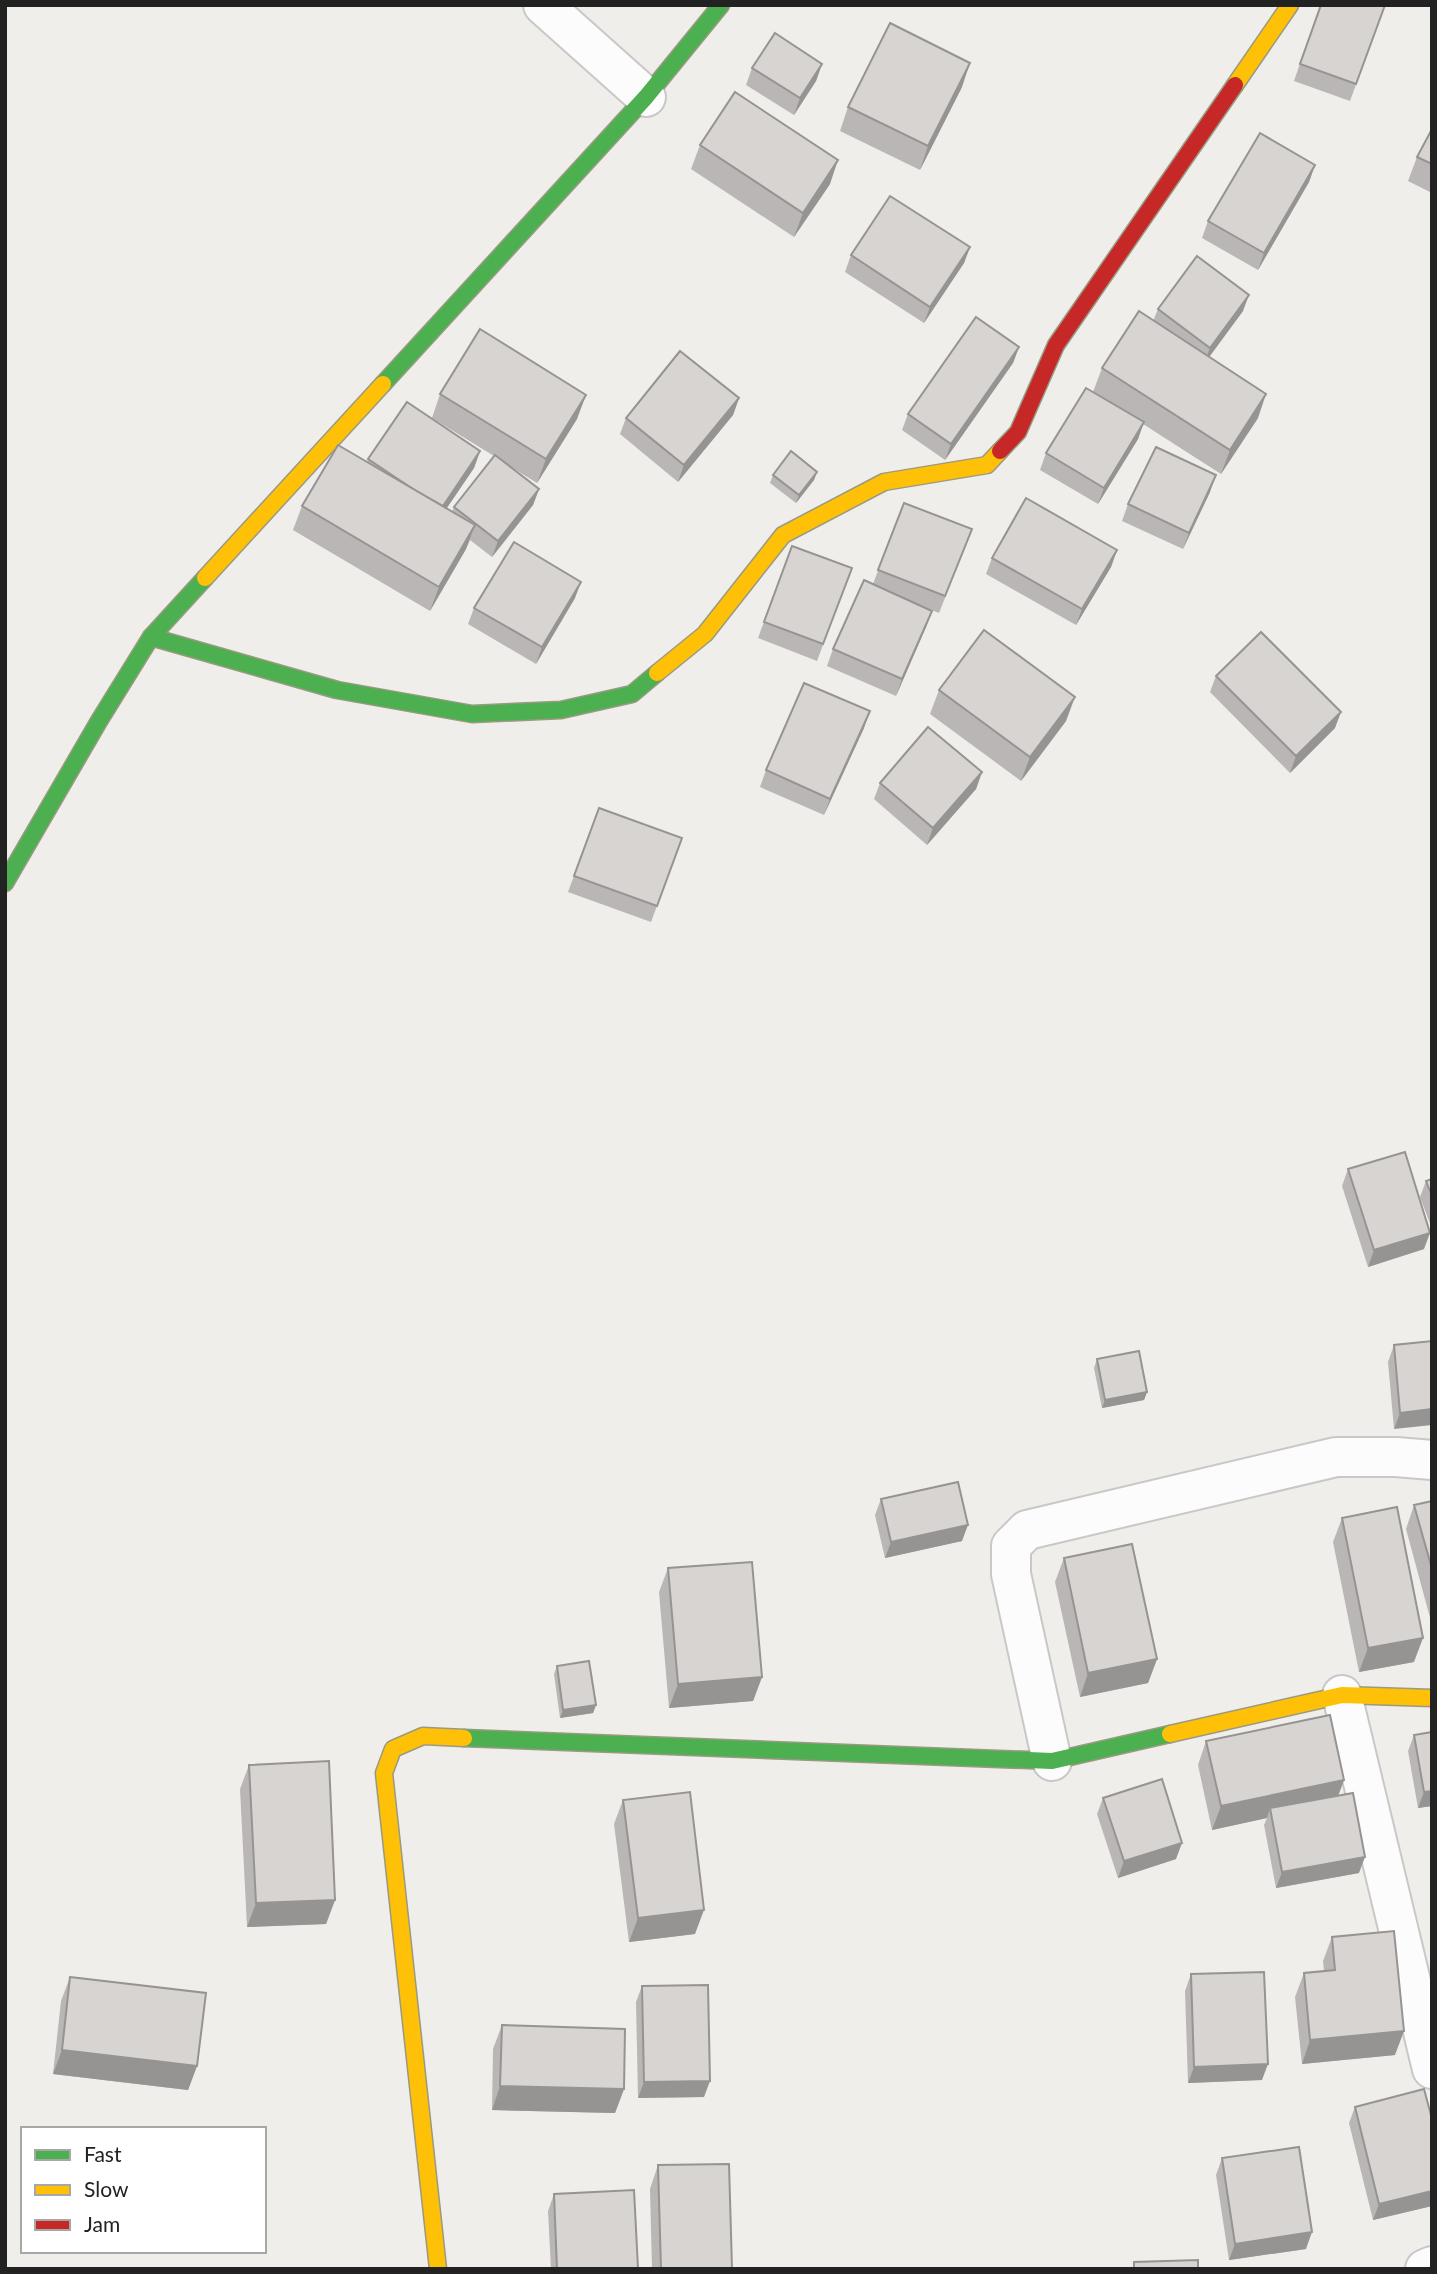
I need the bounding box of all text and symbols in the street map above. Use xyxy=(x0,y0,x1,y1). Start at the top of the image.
legend xyxy=(21,2127,266,2253)
text: Fast xyxy=(84,2141,122,2166)
text: Slow xyxy=(84,2176,129,2201)
text: Jam xyxy=(84,2211,120,2236)

